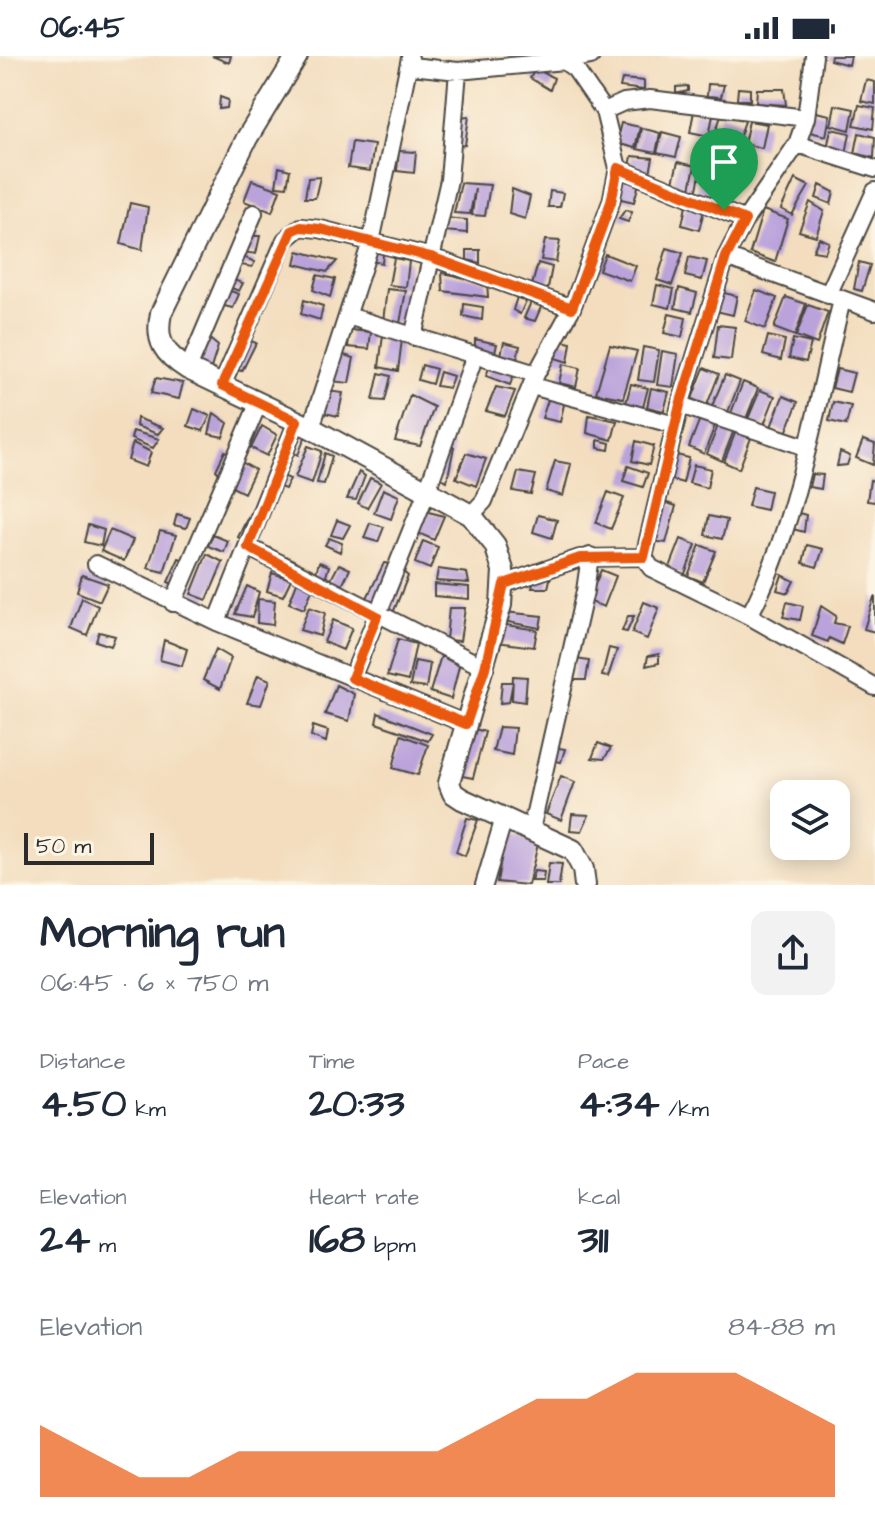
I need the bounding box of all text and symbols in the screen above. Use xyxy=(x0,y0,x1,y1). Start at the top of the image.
text: 06:45 xyxy=(40,7,124,49)
pin xyxy=(690,128,758,210)
icon: arrive xyxy=(702,140,746,184)
map controls xyxy=(770,780,850,860)
button: layers xyxy=(770,780,850,860)
scale bar xyxy=(24,829,154,865)
text: 50 m xyxy=(36,831,91,862)
text: Morning run xyxy=(40,904,285,965)
button: share xyxy=(751,911,835,995)
text: 06:45 · 6 × 750 m xyxy=(40,965,268,1001)
text: Distance xyxy=(40,1046,126,1077)
text: Time xyxy=(309,1046,355,1077)
text: Pace xyxy=(578,1046,629,1077)
text: 4.50 xyxy=(40,1077,126,1132)
text: 20:33 xyxy=(309,1077,405,1132)
text: 4:34 xyxy=(578,1077,659,1132)
text: km xyxy=(126,1094,166,1125)
text: /km xyxy=(659,1094,709,1125)
text: Elevation xyxy=(40,1182,127,1213)
text: Heart rate xyxy=(309,1182,419,1213)
text: kcal xyxy=(578,1182,620,1213)
text: 24 xyxy=(40,1213,90,1268)
text: 168 xyxy=(309,1213,365,1268)
text: 311 xyxy=(578,1213,609,1268)
text: m xyxy=(90,1230,116,1261)
text: bpm xyxy=(365,1230,416,1261)
text: Elevation xyxy=(40,1309,142,1345)
text: 84–88 m xyxy=(728,1309,835,1345)

